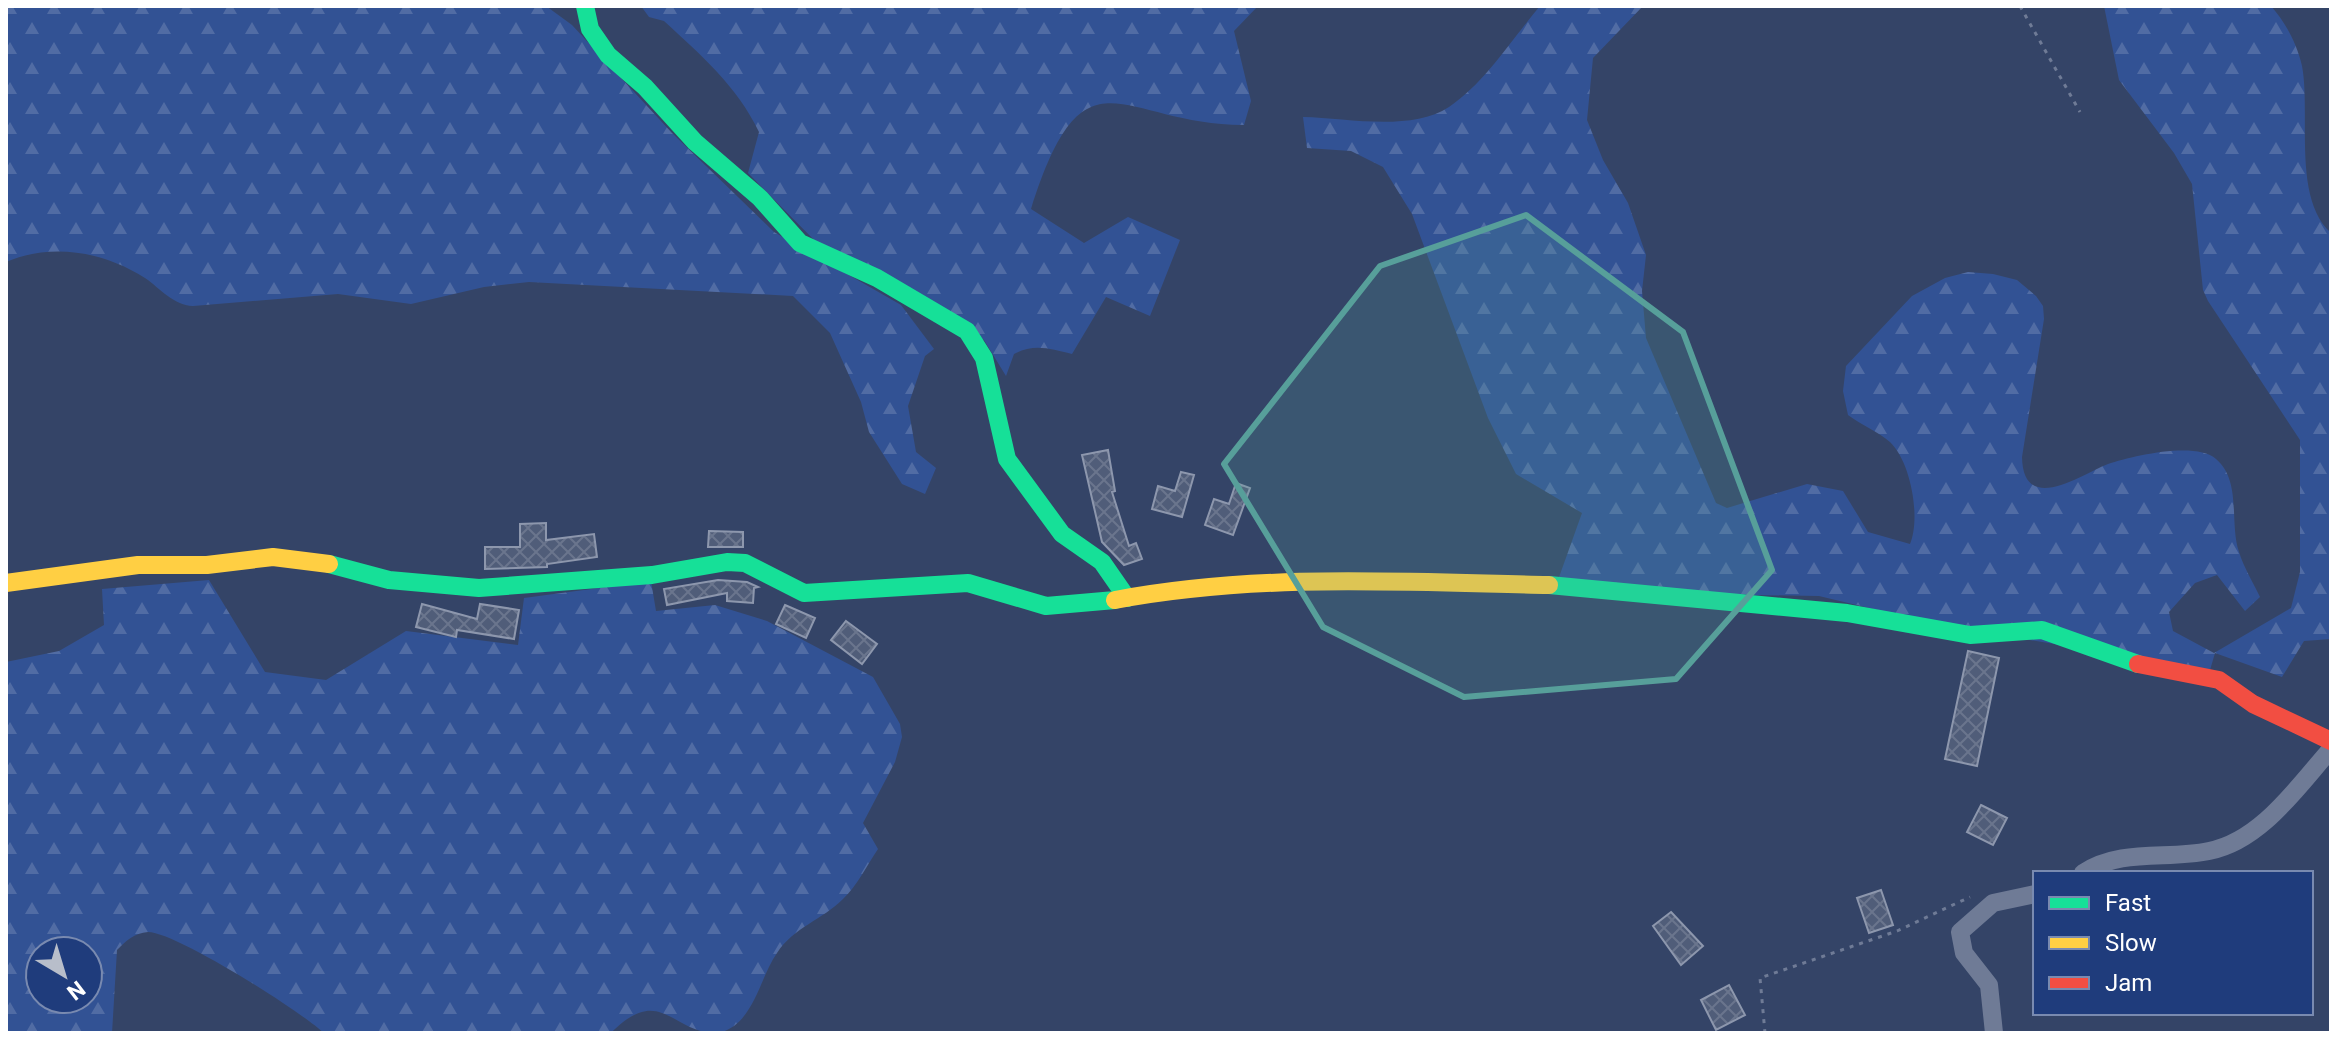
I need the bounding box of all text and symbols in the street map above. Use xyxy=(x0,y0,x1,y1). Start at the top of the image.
legend xyxy=(2033,871,2313,1015)
text: Fast xyxy=(2105,889,2151,917)
text: Slow xyxy=(2105,929,2157,957)
north arrow xyxy=(24,935,104,1015)
text: Jam xyxy=(2105,969,2152,997)
text: N xyxy=(62,976,90,1005)

